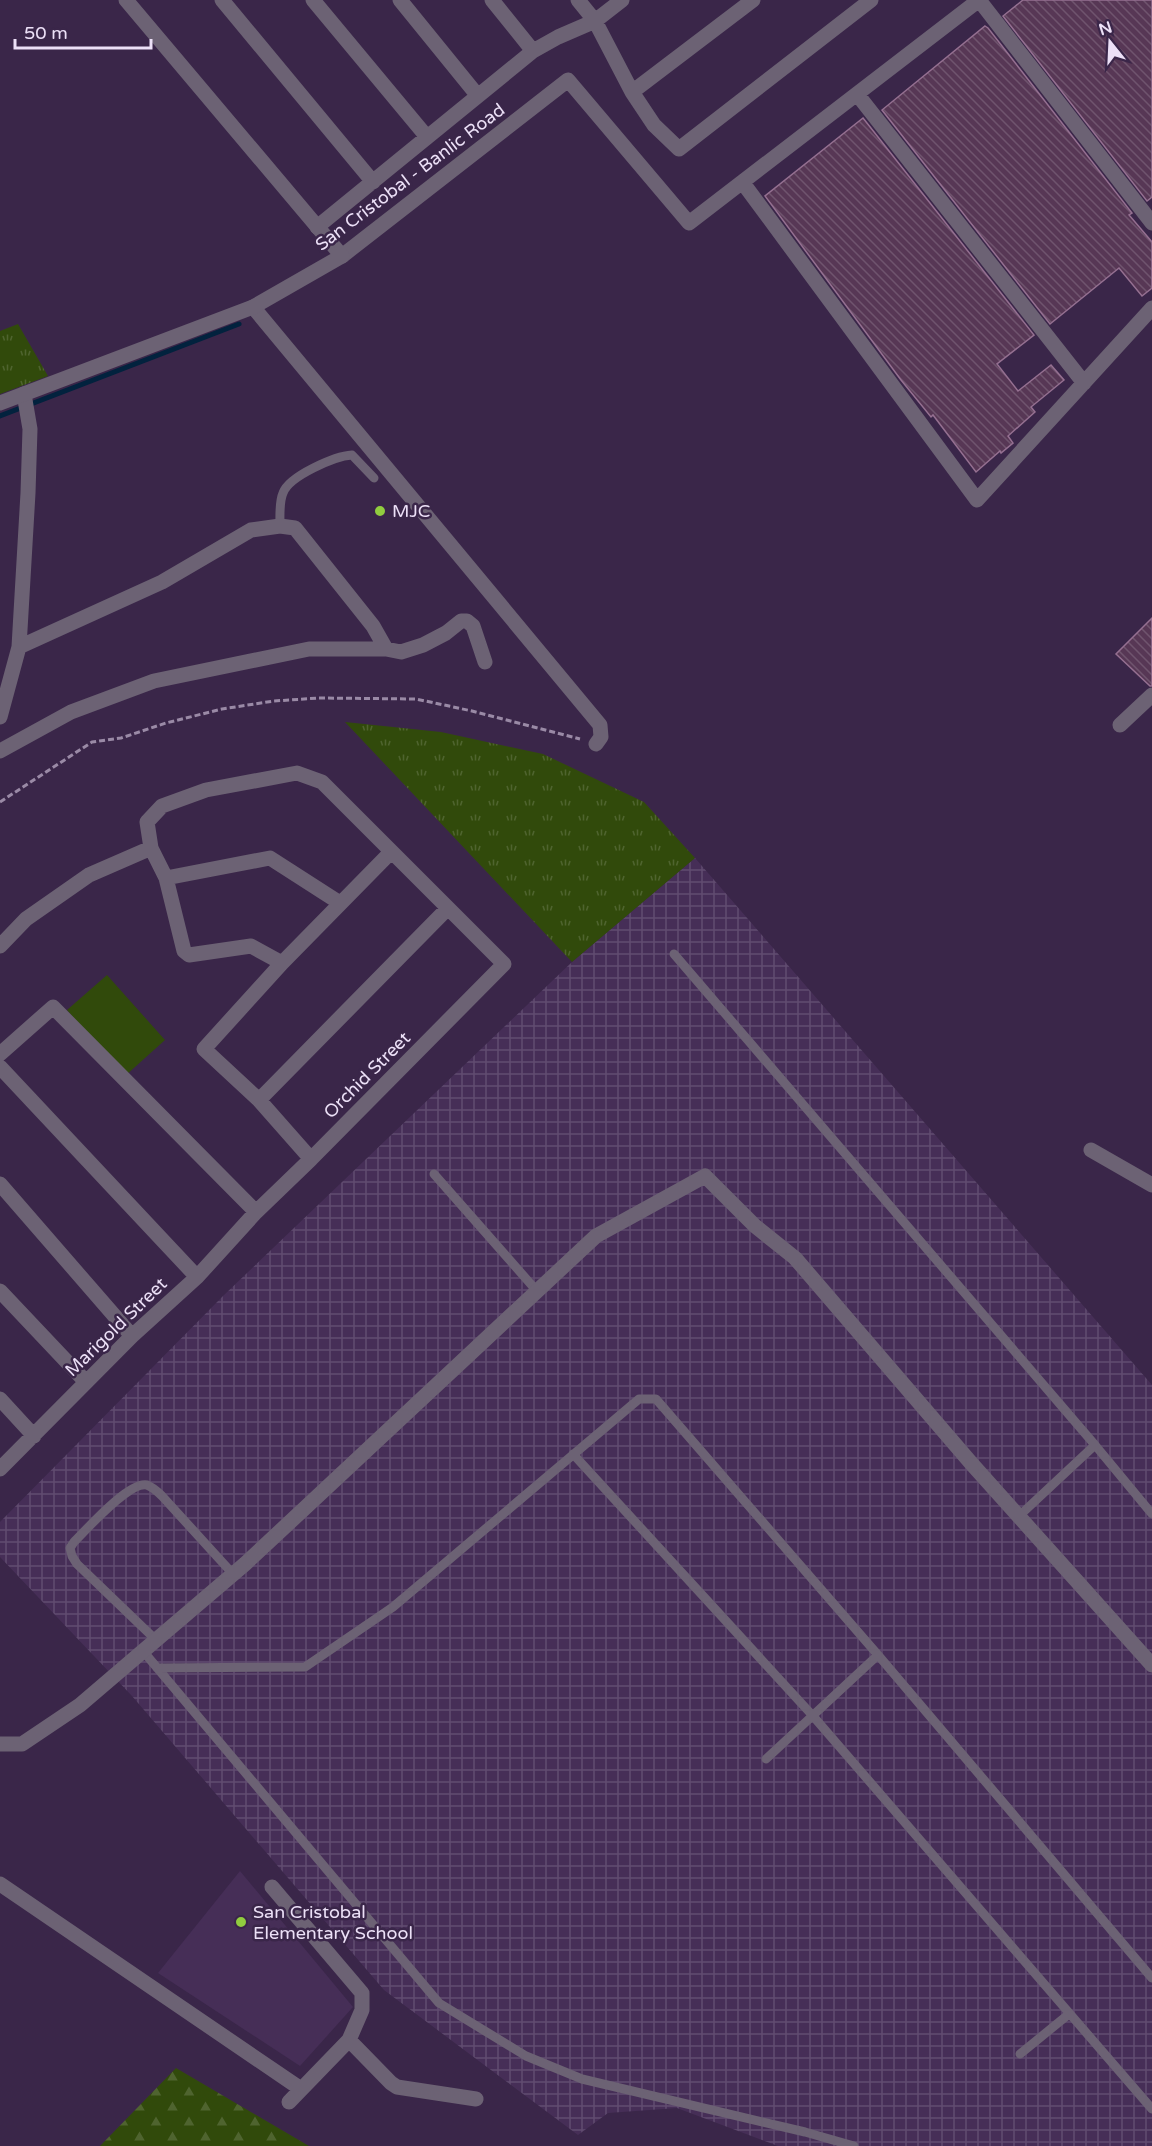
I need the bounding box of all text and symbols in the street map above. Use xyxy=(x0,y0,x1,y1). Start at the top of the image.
scale bar xyxy=(15,12,152,50)
north arrow xyxy=(1080,12,1140,72)
text: N xyxy=(1096,17,1115,40)
text: 50 m xyxy=(24,22,68,44)
street label: San Cristobal - Banlic Road xyxy=(311,99,509,255)
place label: MJC xyxy=(392,500,430,522)
marker: MJC xyxy=(373,504,387,518)
street label: Orchid Street xyxy=(319,1027,415,1123)
street label: Marigold Street xyxy=(60,1273,172,1381)
place label: San Cristobal Elementary School xyxy=(253,1901,413,1944)
marker: San Cristobal Elementary School xyxy=(234,1915,248,1929)

